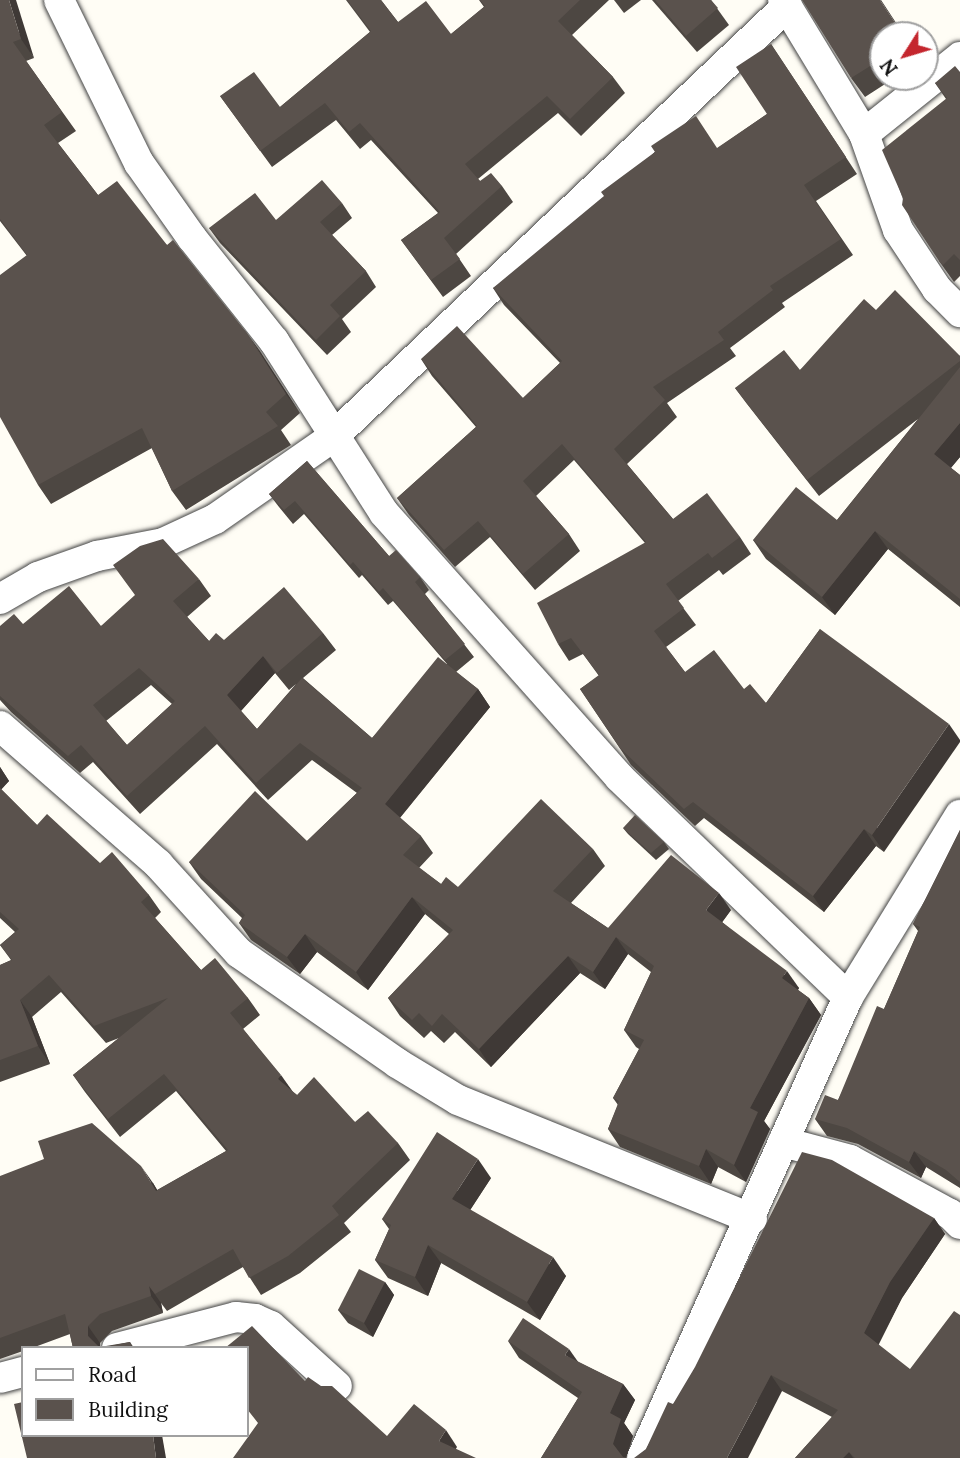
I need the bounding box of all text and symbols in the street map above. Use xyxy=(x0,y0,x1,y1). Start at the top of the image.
north arrow xyxy=(869,21,939,91)
text: N xyxy=(875,54,903,81)
legend xyxy=(21,1346,248,1437)
text: Road xyxy=(88,1361,137,1388)
text: Building xyxy=(88,1396,168,1423)

